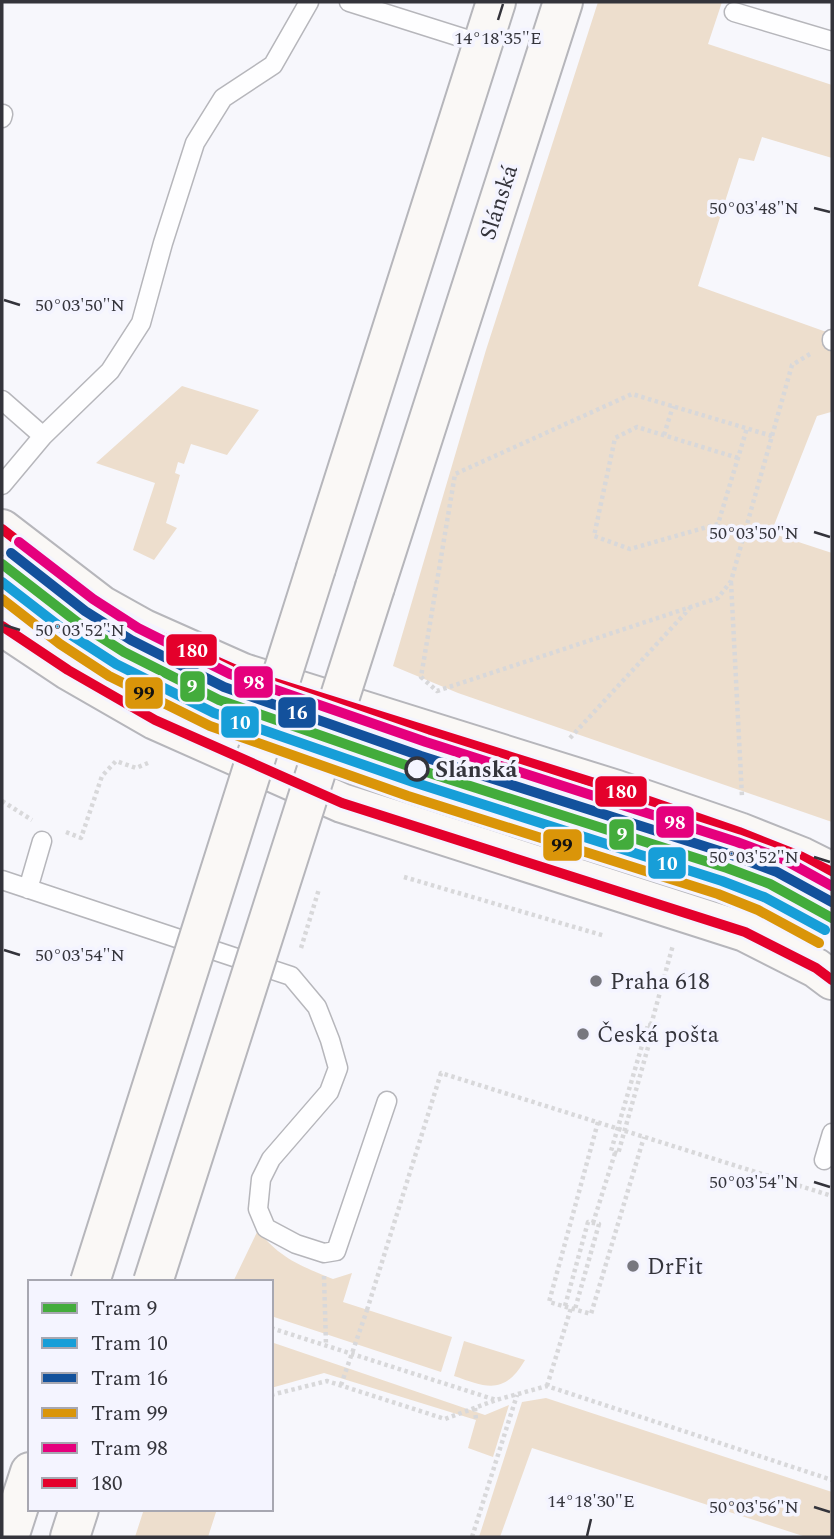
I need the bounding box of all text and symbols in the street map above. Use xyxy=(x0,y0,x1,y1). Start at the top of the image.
text: 14°18'35"E xyxy=(454,25,542,52)
street label: Slánská xyxy=(471,160,528,245)
text: 50°03'48"N xyxy=(709,195,799,222)
text: 50°03'50"N xyxy=(35,292,125,319)
text: 50°03'50"N xyxy=(709,520,799,547)
text: 50°03'52"N xyxy=(35,617,125,644)
line badge: 180 xyxy=(165,633,218,667)
text: 180 xyxy=(176,637,208,666)
line badge: 98 xyxy=(233,665,274,699)
text: 98 xyxy=(243,669,265,698)
line badge: 9 xyxy=(179,670,206,703)
text: 9 xyxy=(187,673,198,702)
line badge: 99 xyxy=(124,676,164,710)
text: 99 xyxy=(133,680,155,709)
line badge: 16 xyxy=(277,696,317,729)
text: 16 xyxy=(286,699,308,728)
line badge: 10 xyxy=(220,705,260,739)
text: 10 xyxy=(229,709,251,738)
place label: Slánská xyxy=(435,753,517,788)
marker: Slánská xyxy=(405,757,429,781)
line badge: 180 xyxy=(594,775,648,808)
text: 180 xyxy=(605,778,637,807)
line badge: 98 xyxy=(655,805,695,839)
text: 98 xyxy=(664,809,686,838)
line badge: 9 xyxy=(608,818,635,851)
text: 9 xyxy=(617,821,628,850)
line badge: 99 xyxy=(542,828,583,862)
text: 99 xyxy=(551,832,573,861)
text: 50°03'52"N xyxy=(709,844,799,871)
line badge: 10 xyxy=(647,846,687,880)
text: 10 xyxy=(656,850,678,879)
text: 50°03'54"N xyxy=(35,942,125,969)
place label: Praha 618 xyxy=(610,965,710,1000)
marker: Praha 618 xyxy=(588,973,604,989)
place label: Česká pošta xyxy=(597,1018,719,1053)
marker: Česká pošta xyxy=(575,1026,591,1042)
text: 50°03'54"N xyxy=(709,1169,799,1196)
place label: DrFit xyxy=(647,1250,703,1285)
marker: DrFit xyxy=(625,1258,641,1274)
legend xyxy=(28,1280,273,1511)
text: Tram 9 xyxy=(91,1293,157,1325)
text: Tram 10 xyxy=(91,1328,168,1360)
text: Tram 16 xyxy=(91,1363,168,1395)
text: Tram 99 xyxy=(91,1398,168,1430)
text: Tram 98 xyxy=(91,1433,168,1465)
text: 180 xyxy=(91,1468,123,1500)
text: 14°18'30"E xyxy=(547,1488,635,1515)
text: 50°03'56"N xyxy=(709,1494,799,1521)

